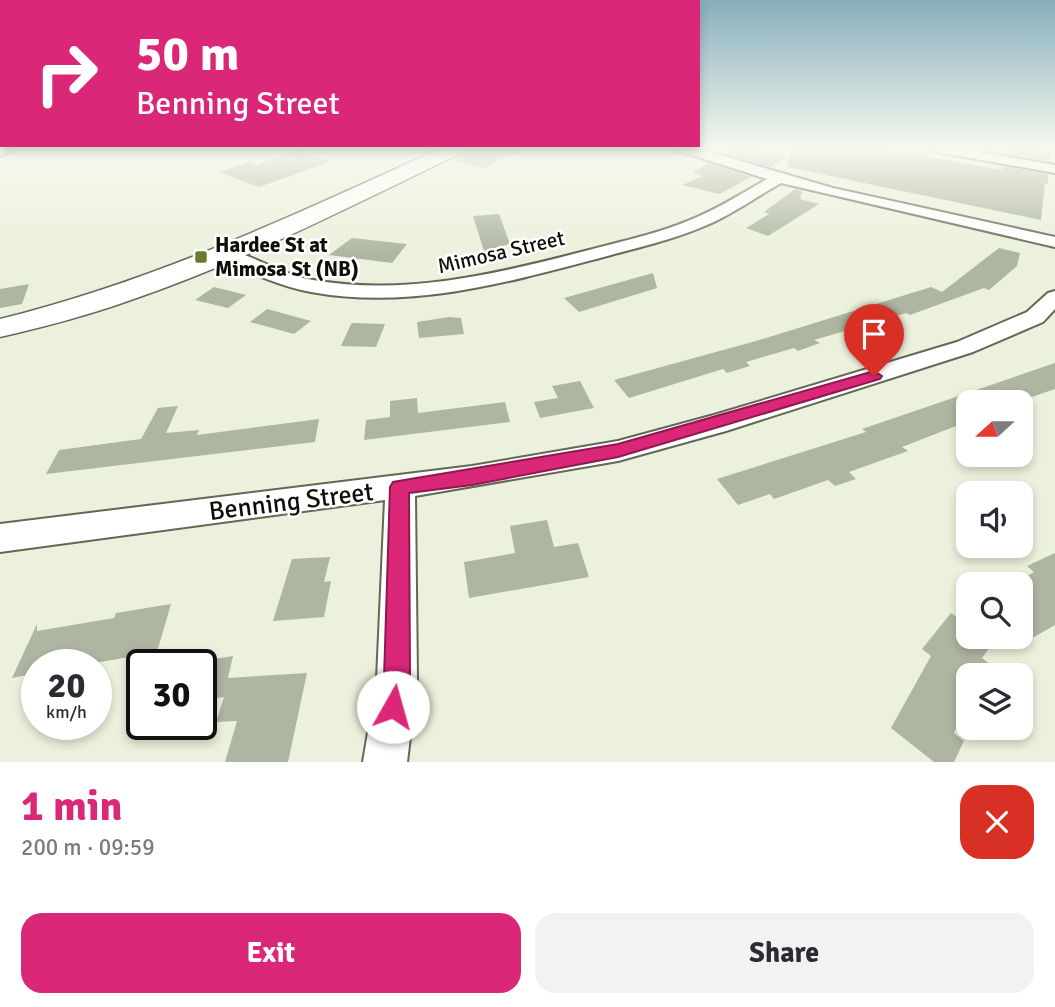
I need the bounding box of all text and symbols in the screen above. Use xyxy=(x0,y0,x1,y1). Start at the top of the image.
text: 50 m xyxy=(136,24,239,84)
icon: right xyxy=(21,28,112,119)
text: Benning Street xyxy=(136,84,340,123)
street label: Mimosa Street xyxy=(435,225,567,279)
place label: Hardee St at Mimosa St (NB) xyxy=(215,232,359,282)
marker: Hardee St at Mimosa St (NB) xyxy=(193,249,209,265)
pin xyxy=(844,304,904,376)
icon: arrive xyxy=(855,315,893,353)
north arrow xyxy=(956,390,1032,467)
map controls xyxy=(956,390,1033,740)
street label: Benning Street xyxy=(207,476,375,528)
button: sound xyxy=(956,481,1033,558)
button: search xyxy=(956,572,1033,649)
speed limit sign: 30 xyxy=(126,649,217,740)
button: layers xyxy=(956,663,1033,740)
text: 20 xyxy=(48,664,85,707)
position arrow xyxy=(356,670,430,744)
text: km/h xyxy=(46,701,87,723)
text: 1 min xyxy=(21,781,122,832)
button: close xyxy=(960,785,1034,859)
text: 200 m · 09:59 xyxy=(21,833,155,862)
button: Exit xyxy=(21,913,521,993)
button: Share xyxy=(535,913,1034,993)

